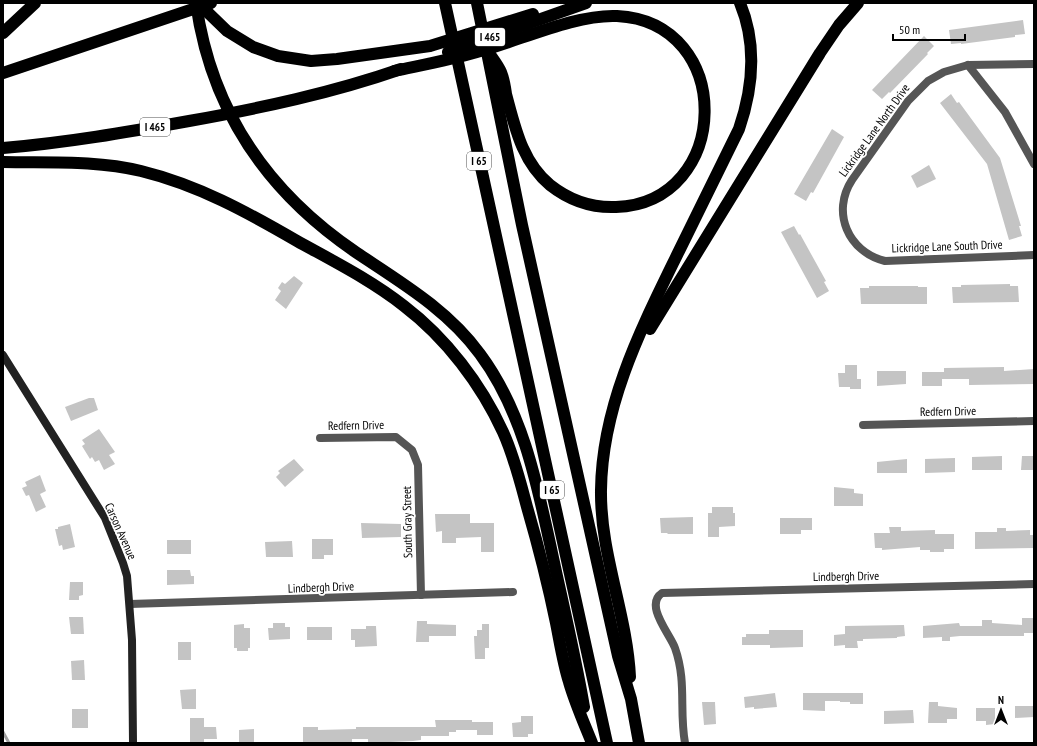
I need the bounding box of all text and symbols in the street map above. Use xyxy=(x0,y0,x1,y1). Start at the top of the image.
scale bar xyxy=(893,16,965,42)
text: 50 m xyxy=(899,22,920,37)
road number: I 465 xyxy=(475,28,505,46)
street label: Lickridge Lane North Drive xyxy=(835,81,913,179)
road number: I 465 xyxy=(140,118,170,136)
road number: I 65 xyxy=(467,152,491,170)
street label: Lickridge Lane South Drive xyxy=(891,237,1003,255)
street label: Redfern Drive xyxy=(920,403,976,419)
street label: Redfern Drive xyxy=(328,417,384,433)
road number: I 65 xyxy=(540,481,564,499)
street label: South Gray Street xyxy=(399,485,415,558)
street label: Carson Avenue xyxy=(102,500,140,562)
street label: Lindbergh Drive xyxy=(813,568,879,584)
street label: Lindbergh Drive xyxy=(288,578,354,596)
north arrow xyxy=(981,690,1021,730)
text: N xyxy=(998,693,1004,707)

